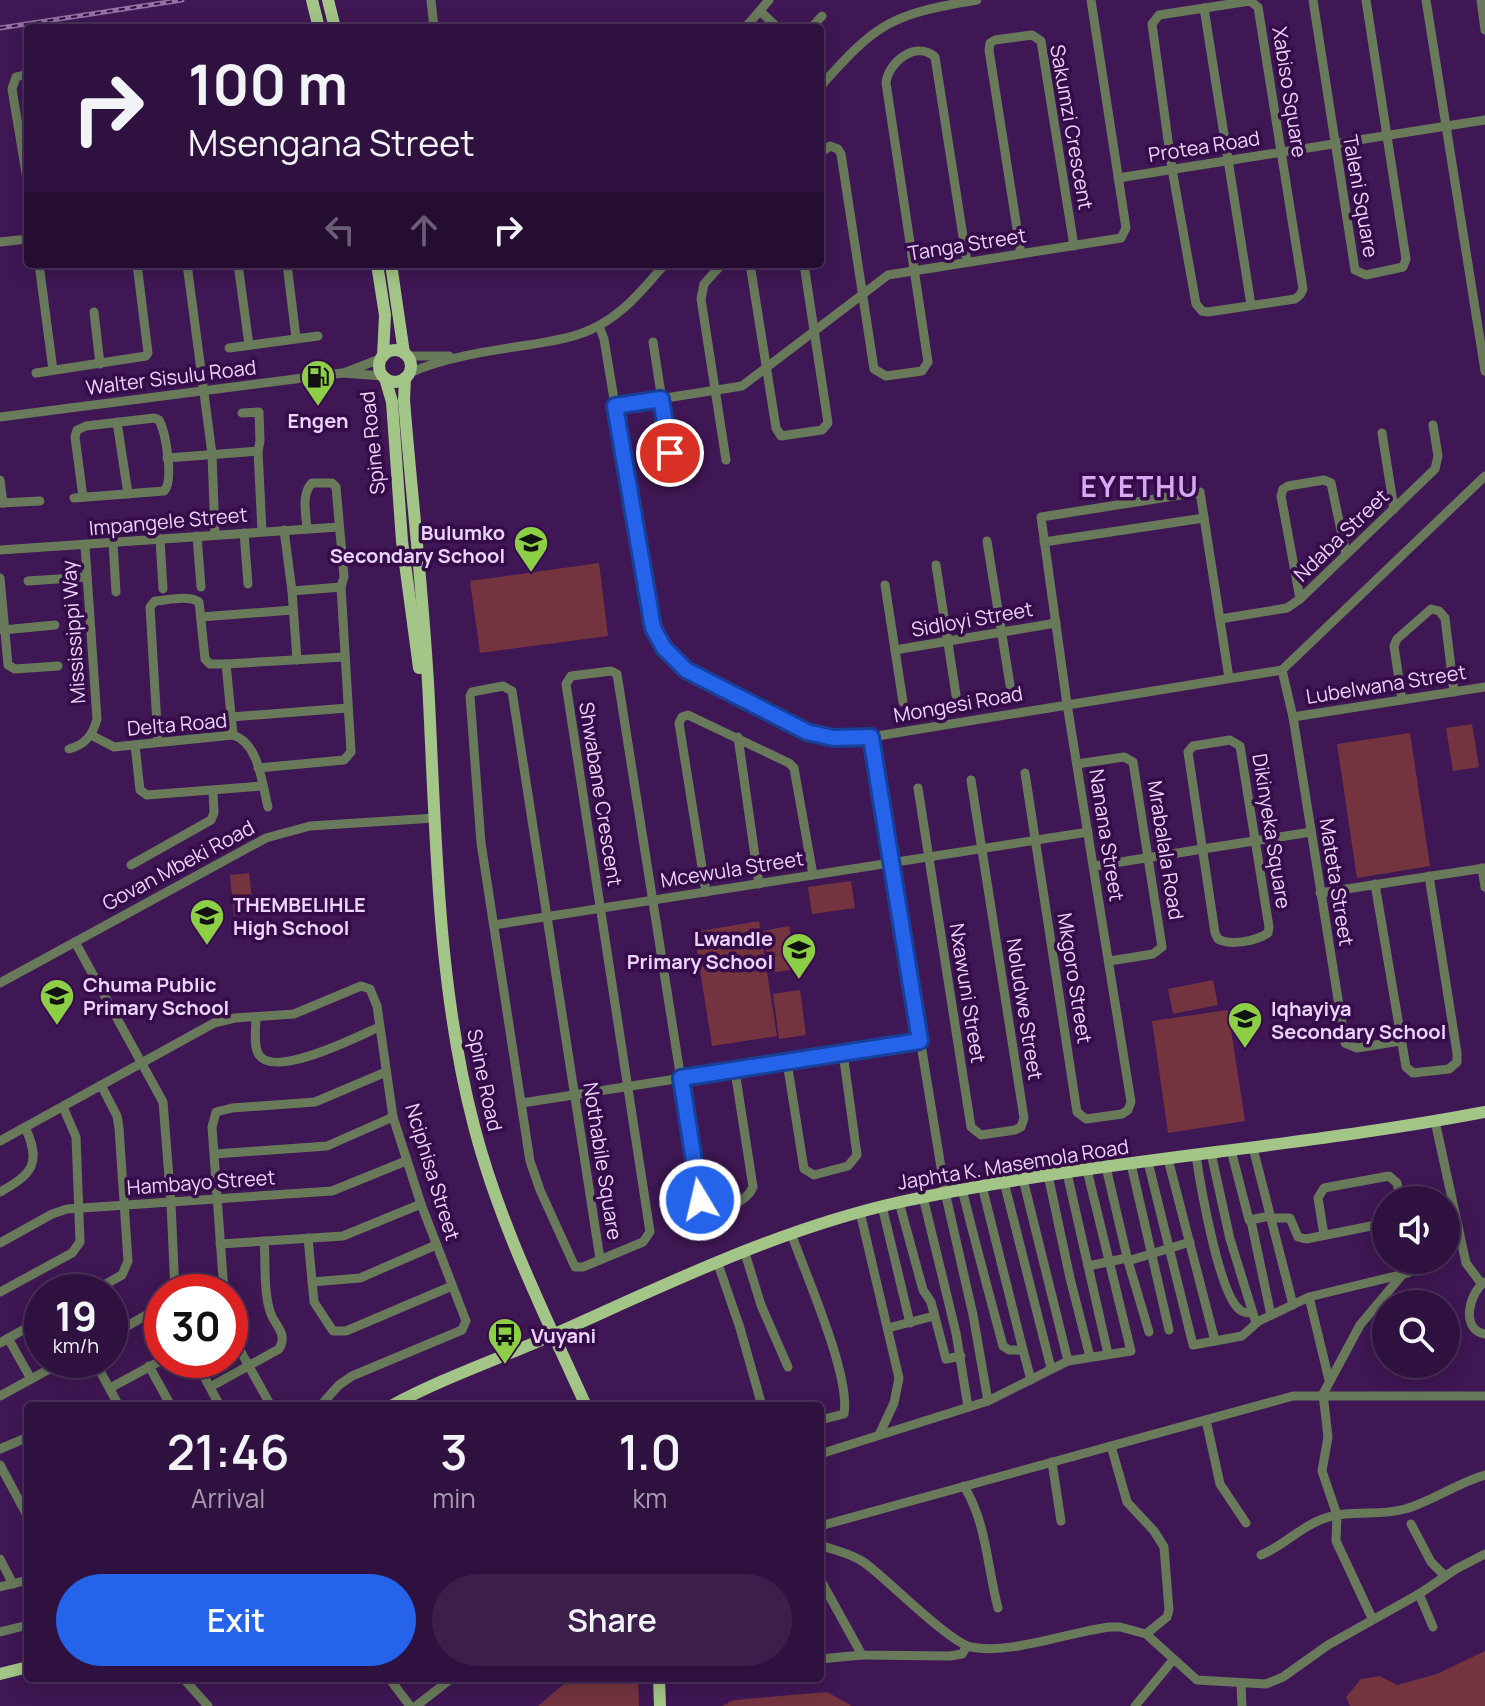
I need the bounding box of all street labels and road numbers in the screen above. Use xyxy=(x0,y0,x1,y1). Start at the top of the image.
street label: Xabiso Square xyxy=(1266,25,1314,159)
street label: Sakumzi Crescent xyxy=(1044,42,1100,212)
street label: Protea Road xyxy=(1146,124,1262,168)
street label: Taleni Square xyxy=(1337,133,1385,259)
street label: Tanga Street xyxy=(906,221,1028,267)
street label: Walter Sisulu Road xyxy=(84,353,258,401)
street label: Spine Road xyxy=(353,390,391,496)
street label: Ndaba Street xyxy=(1288,483,1394,587)
street label: Impangele Street xyxy=(88,501,248,541)
street label: Mississippi Way xyxy=(54,559,91,705)
street label: Sidloyi Street xyxy=(909,595,1035,643)
street label: Lubelwana Street xyxy=(1304,658,1468,710)
street label: Mongesi Road xyxy=(891,679,1025,729)
street label: Shwabane Crescent xyxy=(573,700,629,888)
street label: Delta Road xyxy=(126,706,228,742)
street label: Dikinyeka Square xyxy=(1246,751,1298,911)
street label: Nanana Street xyxy=(1083,767,1131,903)
street label: Mrabalala Road xyxy=(1142,778,1190,922)
street label: Govan Mbeki Road xyxy=(97,814,259,916)
street label: Mateta Street xyxy=(1314,816,1360,948)
street label: Mcewula Street xyxy=(658,844,806,894)
street label: Mkgoro Street xyxy=(1051,911,1099,1045)
street label: Nxawuni Street xyxy=(944,921,992,1065)
street label: Noludwe Street xyxy=(1000,936,1050,1082)
street label: Spine Road xyxy=(461,1026,509,1134)
street label: Nothabile Square xyxy=(577,1080,629,1242)
street label: Nciphisa Street xyxy=(399,1100,467,1244)
street label: Japhta K. Masemola Road xyxy=(895,1132,1131,1196)
street label: Hambayo Street xyxy=(126,1163,276,1201)

